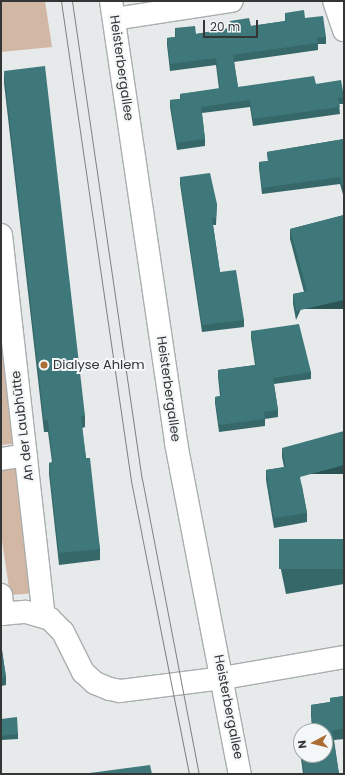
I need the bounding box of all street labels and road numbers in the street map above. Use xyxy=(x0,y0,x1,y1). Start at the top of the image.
street label: Heisterbergallee xyxy=(106,14,136,122)
street label: Heisterbergallee xyxy=(153,335,183,443)
street label: An der Laubhütte xyxy=(8,370,38,482)
street label: Heisterbergallee xyxy=(210,653,246,761)

